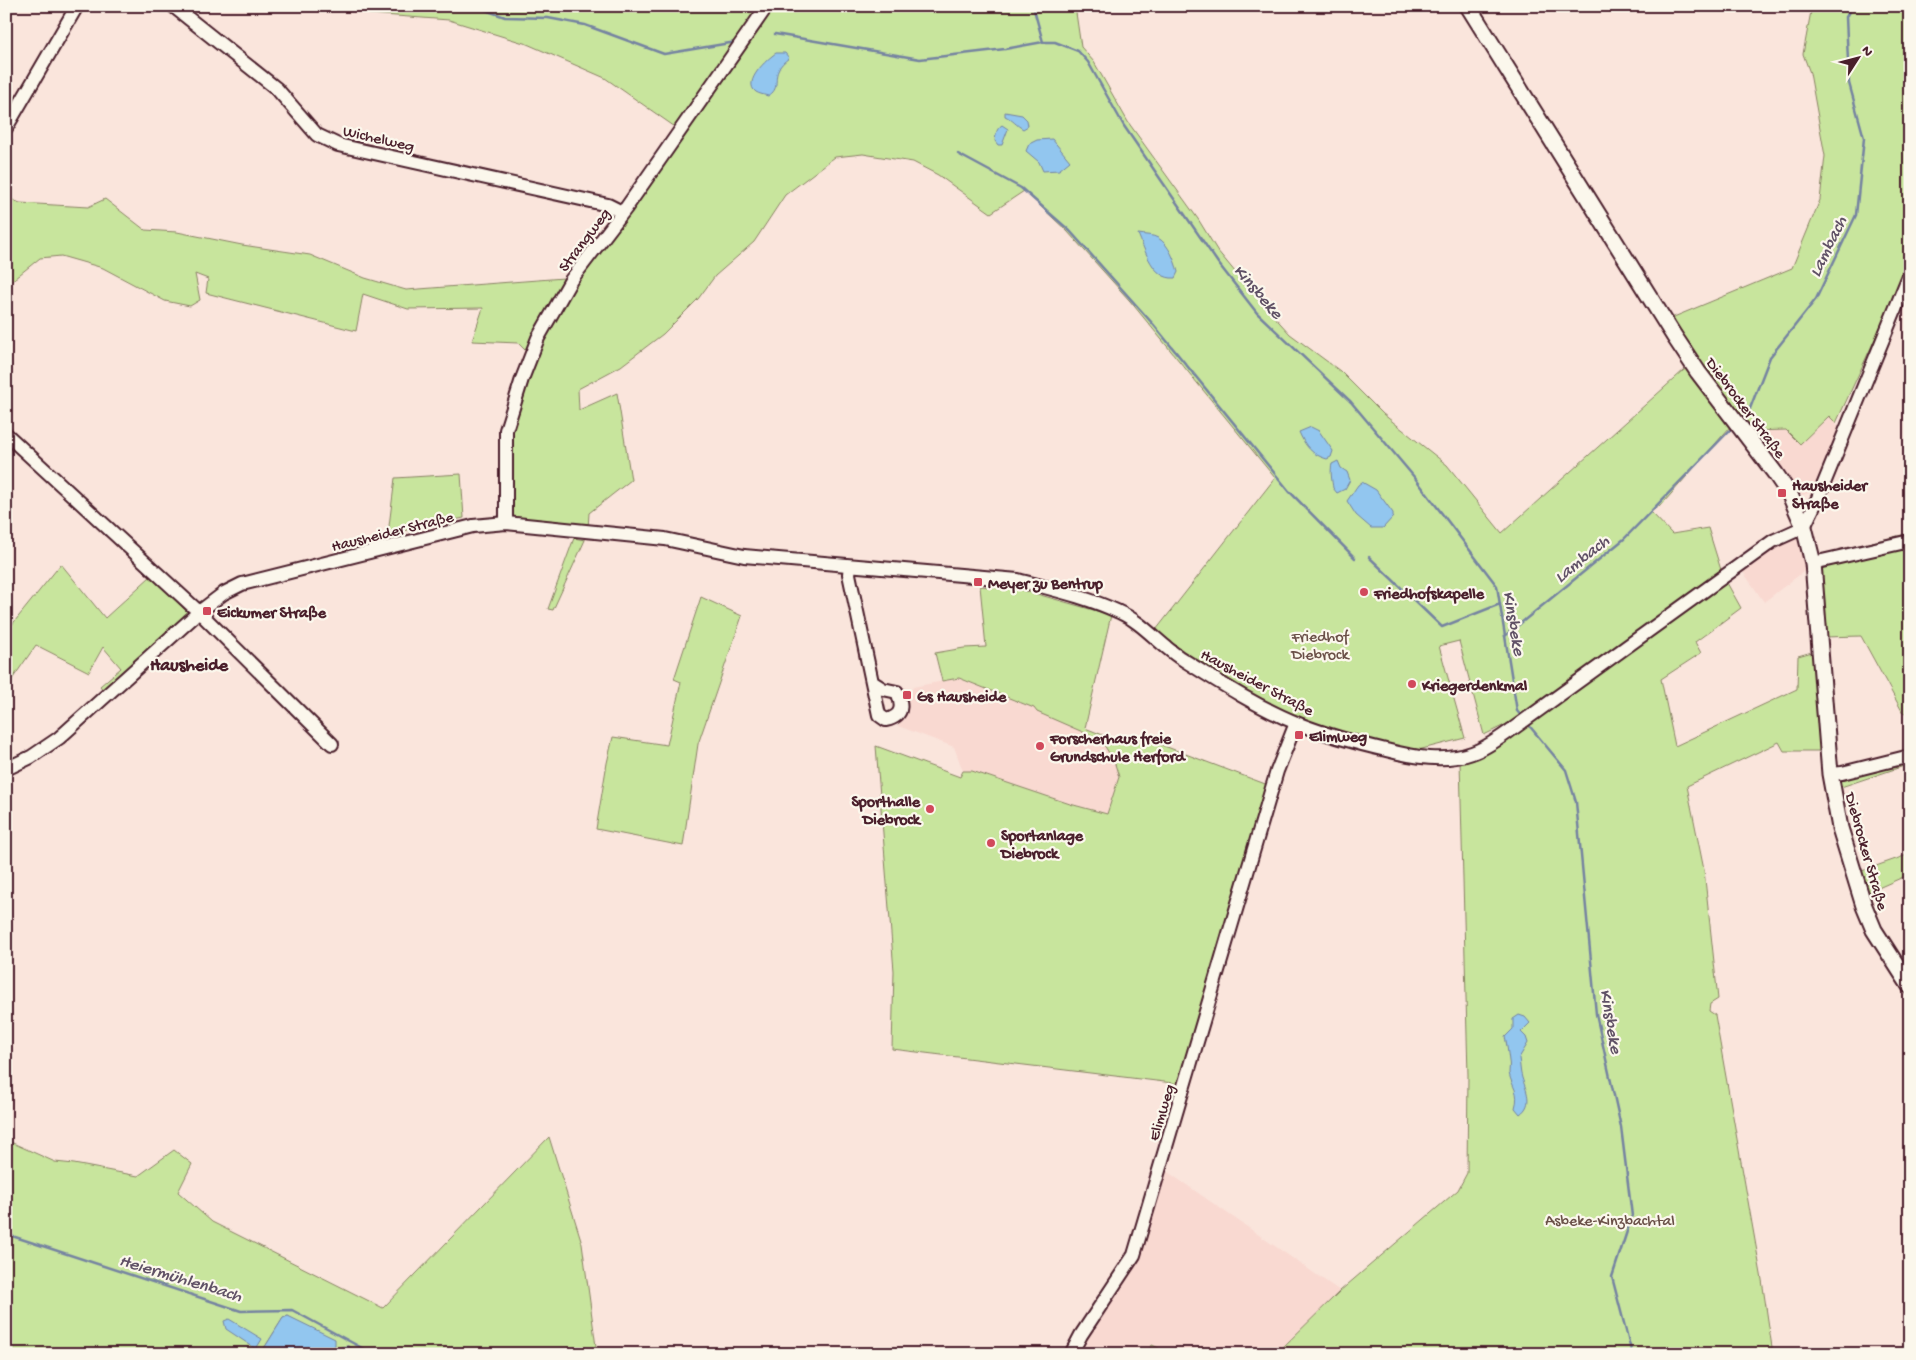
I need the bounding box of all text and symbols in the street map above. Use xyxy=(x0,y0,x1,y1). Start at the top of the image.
north arrow xyxy=(1834,32,1884,82)
text: N xyxy=(1857,43,1876,61)
street label: Wichelweg xyxy=(341,123,416,158)
street label: Strangweg xyxy=(556,205,616,277)
water label: Lambach xyxy=(1806,213,1853,281)
water label: Kinsbeke xyxy=(1228,261,1287,325)
street label: Diebrocker Straße xyxy=(1700,354,1789,464)
place label: Hausheider Straße xyxy=(1792,478,1869,515)
marker: Hausheider Straße xyxy=(1776,487,1788,499)
street label: Hausheider Straße xyxy=(330,509,457,558)
water label: Lambach xyxy=(1551,531,1615,588)
marker: Meyer zu Bentrup xyxy=(972,576,984,588)
place label: Meyer zu Bentrup xyxy=(988,576,1103,595)
place label: Friedhofskapelle xyxy=(1373,585,1485,605)
marker: Friedhofskapelle xyxy=(1358,586,1370,598)
water label: Kinsbeke xyxy=(1497,590,1529,658)
marker: Eickumer Straße xyxy=(201,605,213,617)
place label: Eickumer Straße xyxy=(217,605,327,624)
park label: Friedhof Diebrock xyxy=(1290,629,1350,666)
street label: Hausheider Straße xyxy=(1197,646,1317,722)
district label: Hausheide xyxy=(150,656,229,677)
marker: Kriegerdenkmal xyxy=(1406,678,1418,690)
place label: Kriegerdenkmal xyxy=(1421,678,1528,697)
marker: Gs Hausheide xyxy=(901,689,913,701)
place label: Gs Hausheide xyxy=(917,689,1007,708)
marker: Elimweg xyxy=(1293,729,1305,741)
place label: Elimweg xyxy=(1309,729,1367,748)
place label: Forscherhaus freie Grundschule Herford xyxy=(1049,730,1186,768)
marker: Forscherhaus freie Grundschule Herford xyxy=(1034,740,1046,752)
street label: Diebrocker Straße xyxy=(1839,790,1891,914)
place label: Sporthalle Diebrock xyxy=(851,794,922,831)
marker: Sporthalle Diebrock xyxy=(924,803,936,815)
place label: Sportanlage Diebrock xyxy=(999,828,1084,865)
marker: Sportanlage Diebrock xyxy=(985,837,997,849)
water label: Kinsbeke xyxy=(1594,988,1626,1056)
street label: Elimweg xyxy=(1146,1082,1181,1144)
park label: Asbeke-Kinzbachtal xyxy=(1545,1213,1675,1232)
water label: Heiermühlenbach xyxy=(116,1251,244,1308)

